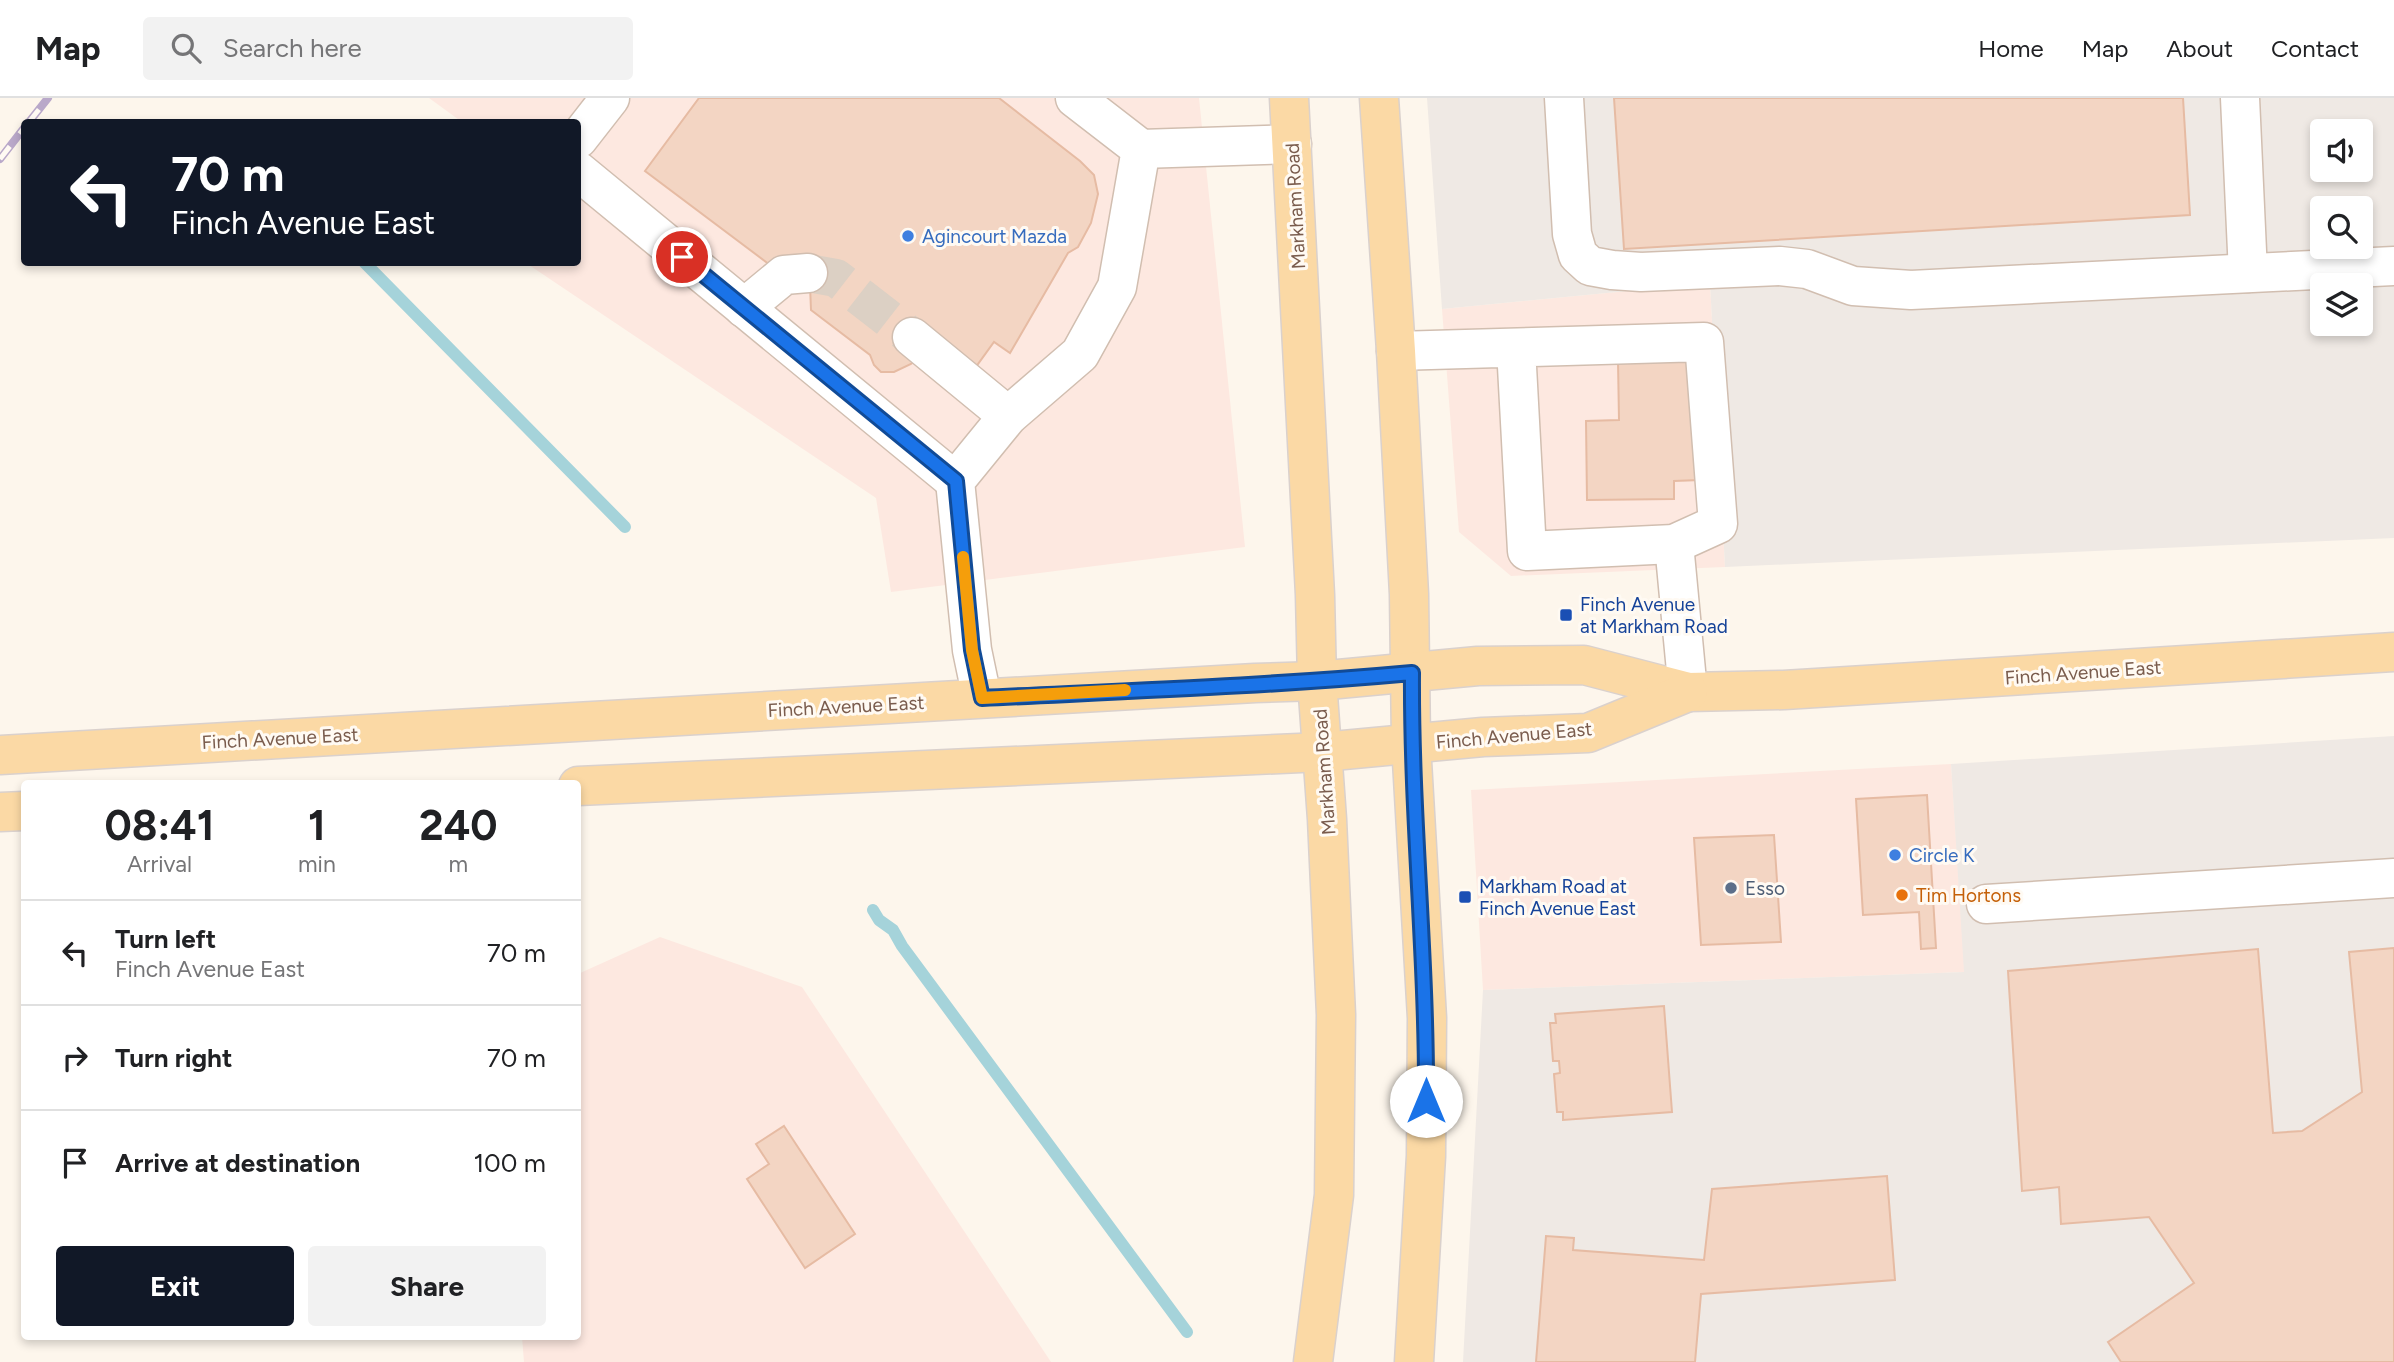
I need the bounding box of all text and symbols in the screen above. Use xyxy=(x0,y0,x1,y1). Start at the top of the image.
search box xyxy=(143,17,633,80)
text: Map xyxy=(35,29,101,68)
icon: search xyxy=(167,29,205,67)
text: Search here xyxy=(223,32,362,64)
text: Home xyxy=(1978,34,2044,63)
text: Map xyxy=(2082,34,2128,63)
text: About xyxy=(2166,34,2233,63)
text: Contact xyxy=(2271,34,2359,63)
map controls xyxy=(2310,119,2373,336)
button: sound xyxy=(2310,119,2373,182)
street label: Markham Road xyxy=(1281,142,1310,270)
text: 70 m xyxy=(171,144,284,203)
icon: left xyxy=(56,147,147,238)
button: search xyxy=(2310,196,2373,259)
text: Finch Avenue East xyxy=(171,204,435,242)
place label: Agincourt Mazda xyxy=(922,225,1067,248)
pin xyxy=(652,227,712,287)
marker: Agincourt Mazda xyxy=(900,228,916,244)
icon: arrive xyxy=(663,238,701,276)
button: layers xyxy=(2310,273,2373,336)
place label: Finch Avenue at Markham Road xyxy=(1580,593,1728,638)
marker: Finch Avenue at Markham Road xyxy=(1558,607,1574,623)
street label: Finch Avenue East xyxy=(2004,656,2162,689)
street label: Finch Avenue East xyxy=(767,691,925,722)
street label: Markham Road xyxy=(1309,708,1340,836)
street label: Finch Avenue East xyxy=(1435,717,1593,754)
street label: Finch Avenue East xyxy=(201,723,359,754)
text: 08:41 xyxy=(105,800,214,851)
text: 1 xyxy=(308,800,326,851)
text: 240 xyxy=(419,800,497,851)
place label: Circle K xyxy=(1909,844,1975,867)
marker: Circle K xyxy=(1887,847,1903,863)
text: Arrival xyxy=(127,850,192,878)
text: min xyxy=(298,850,336,878)
text: m xyxy=(449,850,468,878)
place label: Markham Road at Finch Avenue East xyxy=(1479,875,1636,920)
place label: Esso xyxy=(1745,877,1785,900)
marker: Esso xyxy=(1723,880,1739,896)
place label: Tim Hortons xyxy=(1916,884,2021,907)
marker: Tim Hortons xyxy=(1894,887,1910,903)
marker: Markham Road at Finch Avenue East xyxy=(1457,889,1473,905)
text: Turn left xyxy=(115,923,216,955)
icon: left xyxy=(56,934,94,972)
text: 70 m xyxy=(487,937,546,969)
text: Finch Avenue East xyxy=(115,955,305,983)
icon: right xyxy=(56,1039,94,1077)
text: Turn right xyxy=(115,1042,232,1074)
text: 70 m xyxy=(487,1042,546,1074)
position arrow xyxy=(1389,1064,1463,1138)
icon: arrive xyxy=(56,1144,94,1182)
text: Arrive at destination xyxy=(115,1147,360,1179)
text: 100 m xyxy=(473,1147,546,1179)
button: Exit xyxy=(56,1246,294,1326)
button: Share xyxy=(308,1246,546,1326)

